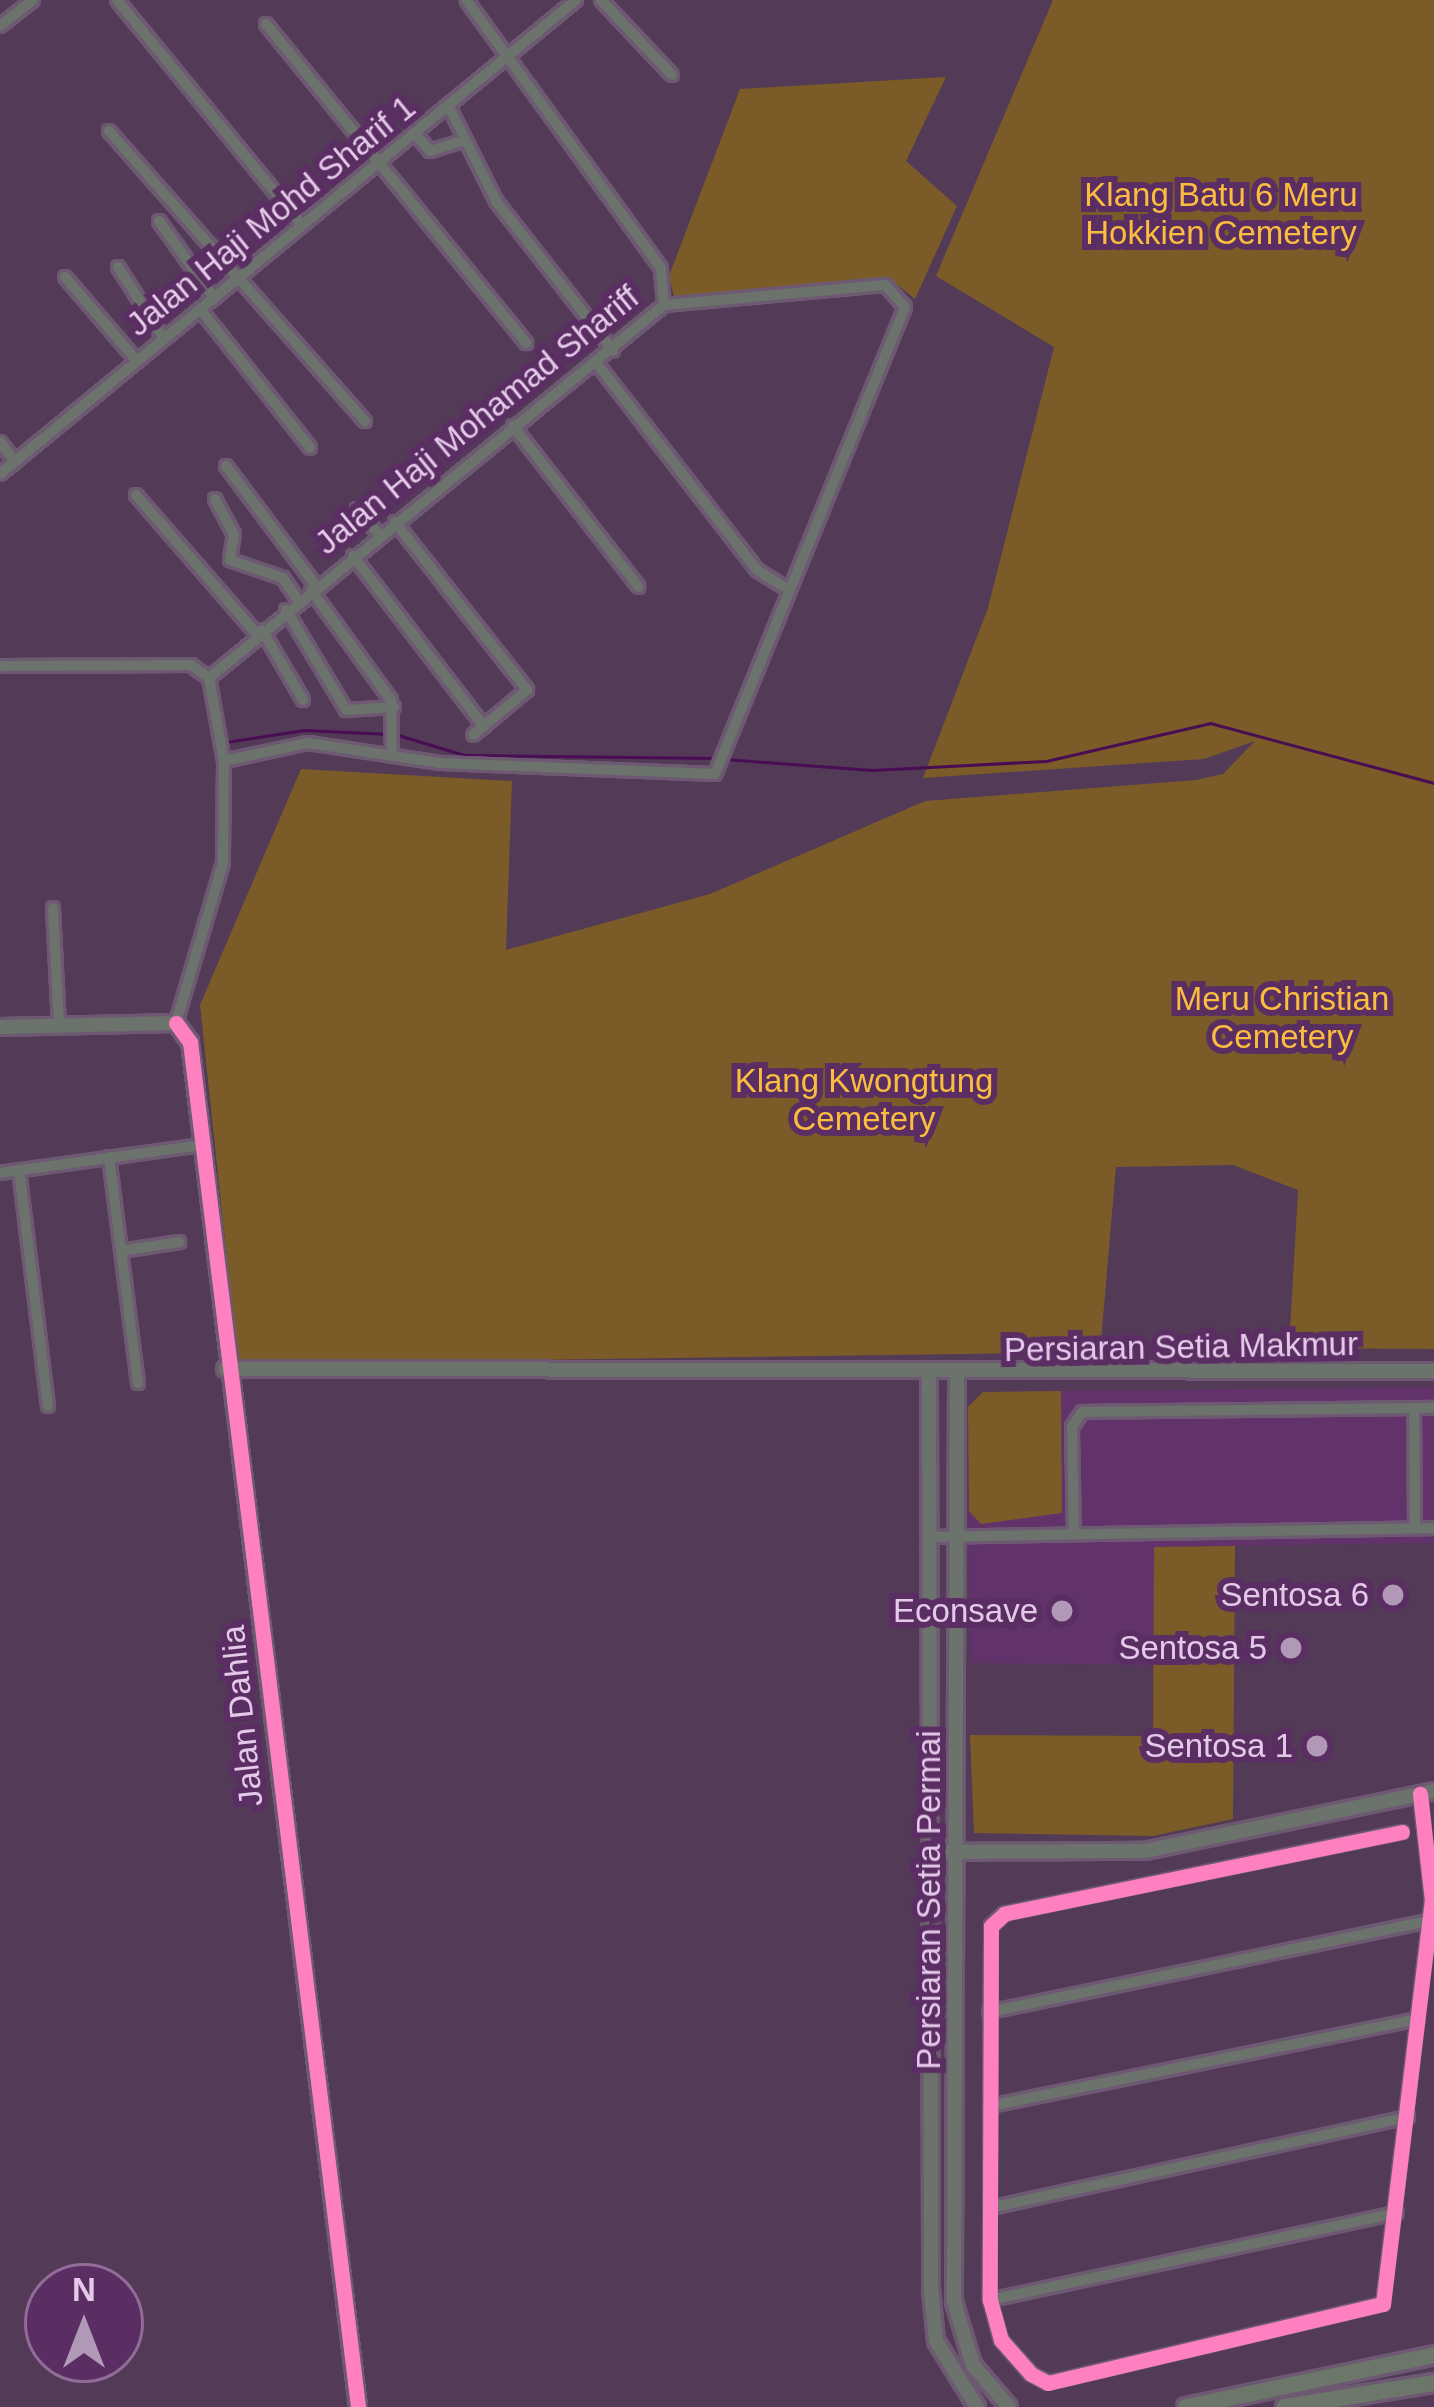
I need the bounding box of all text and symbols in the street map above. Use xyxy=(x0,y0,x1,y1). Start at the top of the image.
street label: Jalan Haji Mohd Sharif 1 xyxy=(119,87,423,345)
park label: Klang Batu 6 Meru Hokkien Cemetery xyxy=(1084,175,1358,253)
street label: Jalan Haji Mohamad Shariff xyxy=(307,277,647,563)
park label: Meru Christian Cemetery xyxy=(1175,979,1389,1057)
park label: Klang Kwongtung Cemetery xyxy=(735,1061,993,1139)
street label: Persiaran Setia Makmur xyxy=(1004,1324,1358,1370)
place label: Sentosa 6 xyxy=(1220,1575,1369,1615)
marker: Sentosa 6 xyxy=(1380,1582,1406,1608)
place label: Econsave xyxy=(893,1591,1038,1631)
marker: Econsave xyxy=(1049,1598,1075,1624)
street label: Jalan Dahlia xyxy=(213,1624,271,1808)
place label: Sentosa 5 xyxy=(1118,1628,1267,1668)
marker: Sentosa 5 xyxy=(1278,1635,1304,1661)
place label: Sentosa 1 xyxy=(1144,1726,1293,1766)
street label: Persiaran Setia Permai xyxy=(909,1730,949,2070)
marker: Sentosa 1 xyxy=(1304,1733,1330,1759)
north arrow xyxy=(24,2263,144,2383)
text: N xyxy=(72,2271,96,2308)

